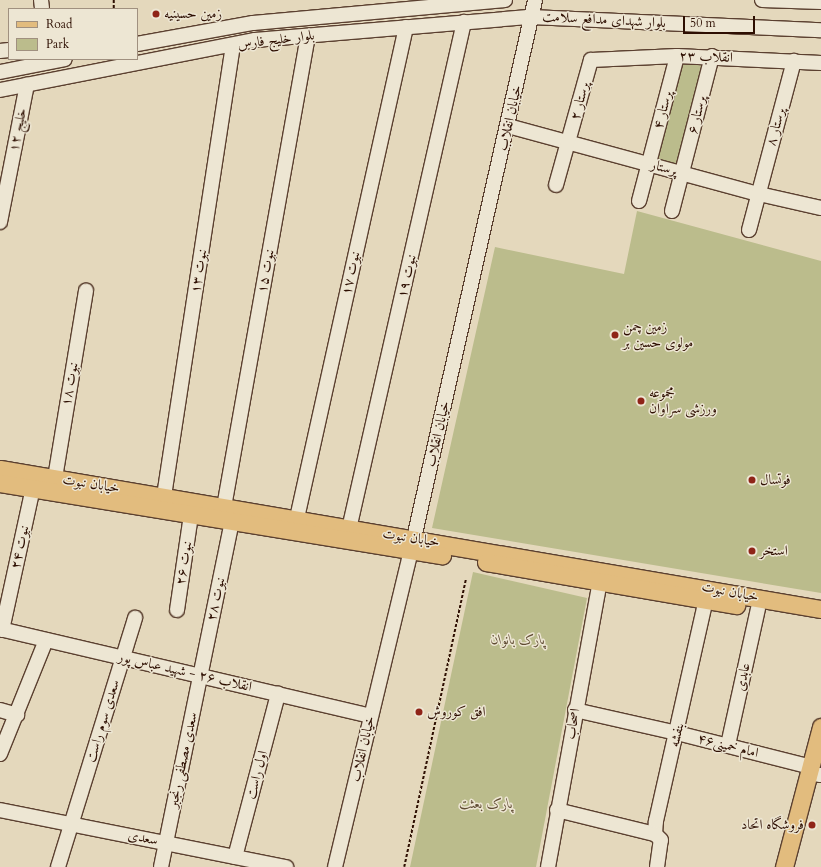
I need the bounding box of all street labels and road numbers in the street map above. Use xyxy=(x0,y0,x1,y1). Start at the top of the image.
street label: بلوار شهدای مدافع سلامت xyxy=(542,8,666,32)
street label: بلوار خلیج فارس xyxy=(237,27,315,53)
street label: انقلاب ۲۳ xyxy=(679,48,733,66)
street label: پرستار ۲ xyxy=(567,80,593,122)
street label: خیابان انقلاب xyxy=(494,83,526,153)
street label: پرستار ۴ xyxy=(650,89,676,131)
street label: پرستار ۶ xyxy=(684,94,710,136)
street label: پرستار ۸ xyxy=(763,106,789,148)
street label: خلیج ۱۲ xyxy=(6,107,30,153)
street label: پرستار xyxy=(649,156,679,180)
street label: نبوت ۱۳ xyxy=(187,248,211,294)
street label: نبوت ۱۵ xyxy=(254,248,278,294)
street label: نبوت ۱۷ xyxy=(338,250,364,296)
street label: نبوت ۱۹ xyxy=(394,253,420,299)
street label: نبوت ۱۸ xyxy=(58,361,82,407)
street label: خیابان انقلاب xyxy=(422,399,454,469)
street label: خیابان نبوت xyxy=(61,471,121,497)
street label: نبوت ۲۴ xyxy=(7,524,33,570)
street label: خیابان نبوت xyxy=(381,525,441,551)
street label: نبوت ۲۶ xyxy=(172,540,196,586)
street label: نبوت ۲۸ xyxy=(203,576,229,622)
street label: خیابان نبوت xyxy=(700,578,760,606)
street label: انقلاب ۲۶ - شهید عباس پور xyxy=(117,648,253,696)
street label: عابدی xyxy=(732,661,754,693)
street label: سعدی سوم راست xyxy=(82,677,124,765)
street label: اصحاب xyxy=(562,707,584,741)
street label: سعدی مصطفی رنجبر xyxy=(165,711,201,809)
street label: خیابان انقلاب xyxy=(347,714,379,784)
street label: بنفشه xyxy=(666,721,688,749)
street label: امام خمینی۴۶ xyxy=(696,730,760,762)
street label: اول راست xyxy=(242,749,272,801)
street label: سعدی xyxy=(126,827,160,849)

